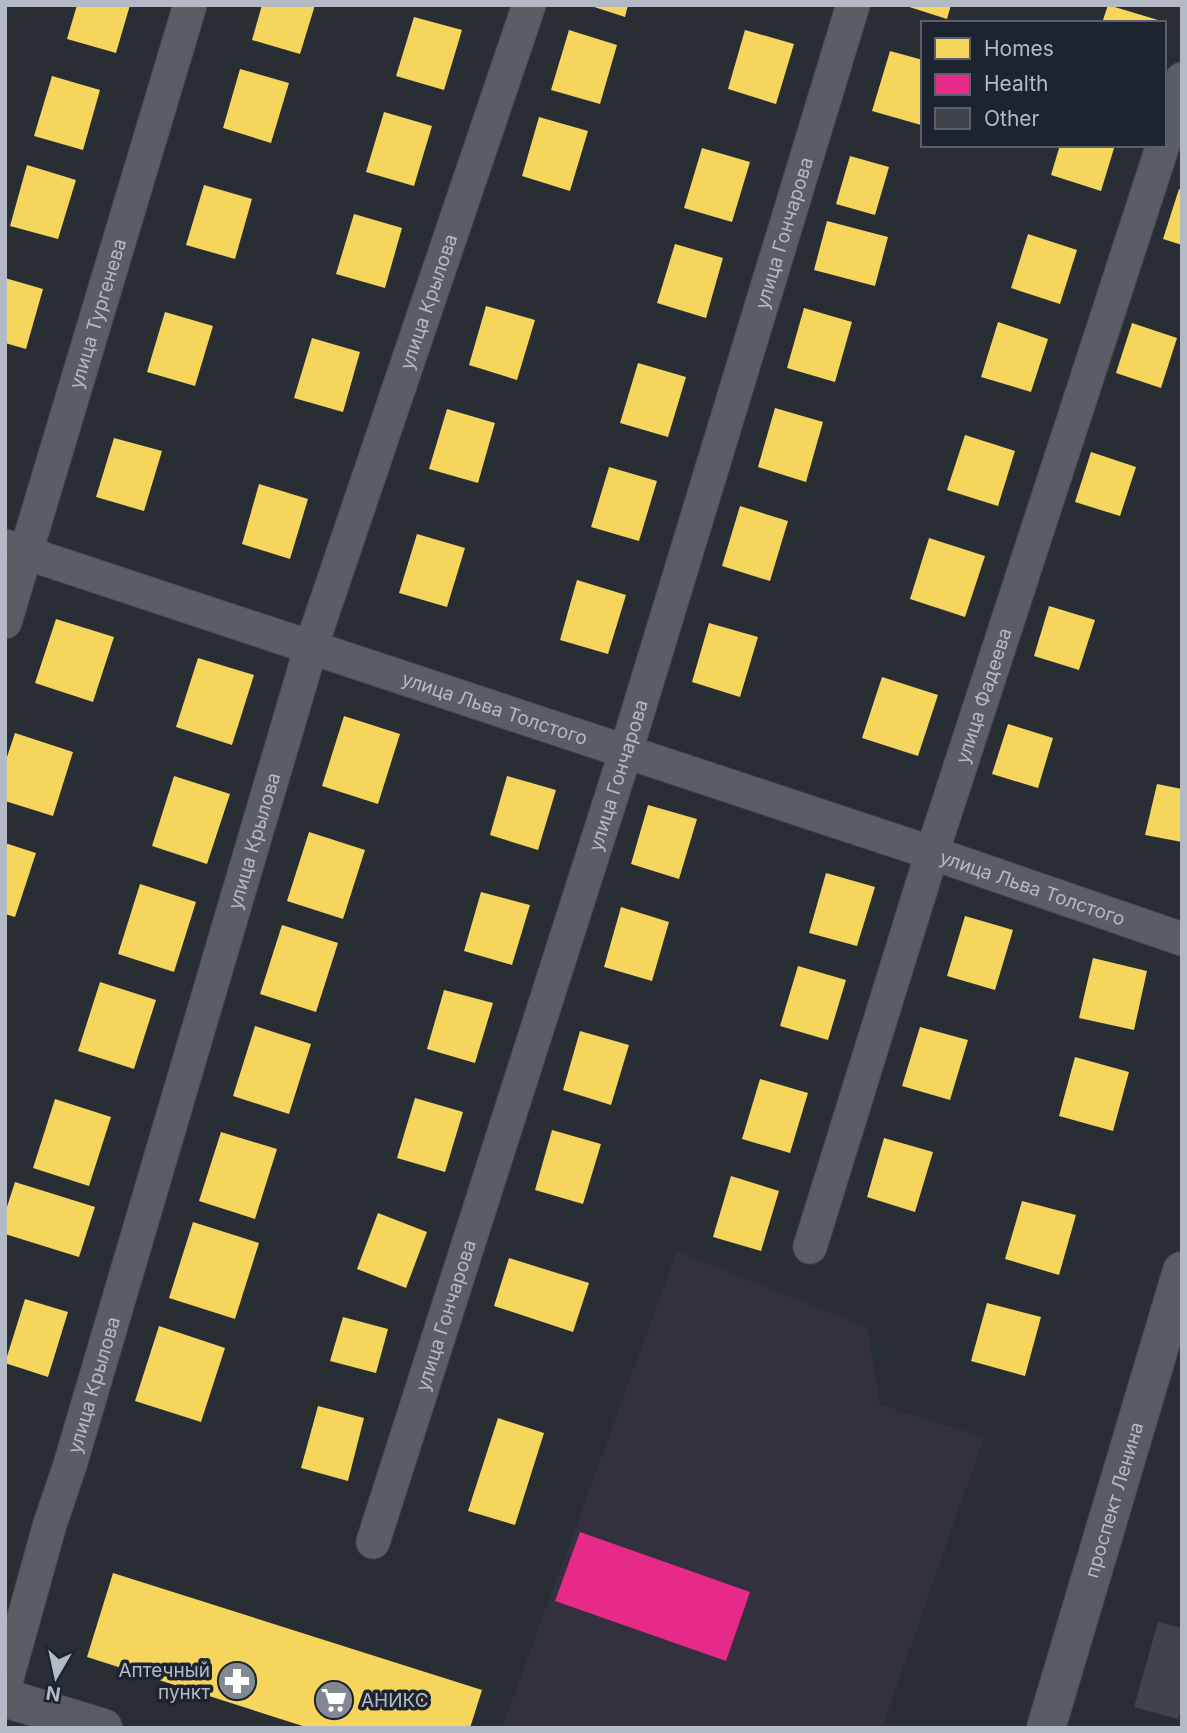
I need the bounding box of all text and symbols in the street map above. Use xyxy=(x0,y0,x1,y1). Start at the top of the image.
legend xyxy=(921,21,1166,147)
text: Homes xyxy=(984,36,1054,61)
text: Health xyxy=(984,71,1049,96)
text: Other xyxy=(984,106,1040,131)
street label: улица Гончарова xyxy=(750,154,818,312)
street label: улица Крылова xyxy=(395,231,462,372)
street label: улица Тургенева xyxy=(65,236,131,392)
street label: улица Фадеева xyxy=(951,625,1017,767)
street label: улица Льва Толстого xyxy=(399,667,591,750)
street label: улица Гончарова xyxy=(584,697,653,854)
street label: улица Крылова xyxy=(223,770,285,912)
street label: улица Льва Толстого xyxy=(937,846,1128,931)
street label: улица Гончарова xyxy=(411,1237,481,1394)
street label: улица Крылова xyxy=(63,1314,125,1456)
street label: проспект Ленина xyxy=(1080,1419,1148,1581)
north arrow xyxy=(21,1642,91,1712)
place label: Аптечный пункт xyxy=(118,1659,210,1704)
pharmacy icon: Аптечный пункт xyxy=(216,1660,258,1702)
supermarket icon: АНИКС xyxy=(313,1679,355,1721)
text: N xyxy=(44,1681,62,1706)
place label: АНИКС xyxy=(361,1689,429,1712)

